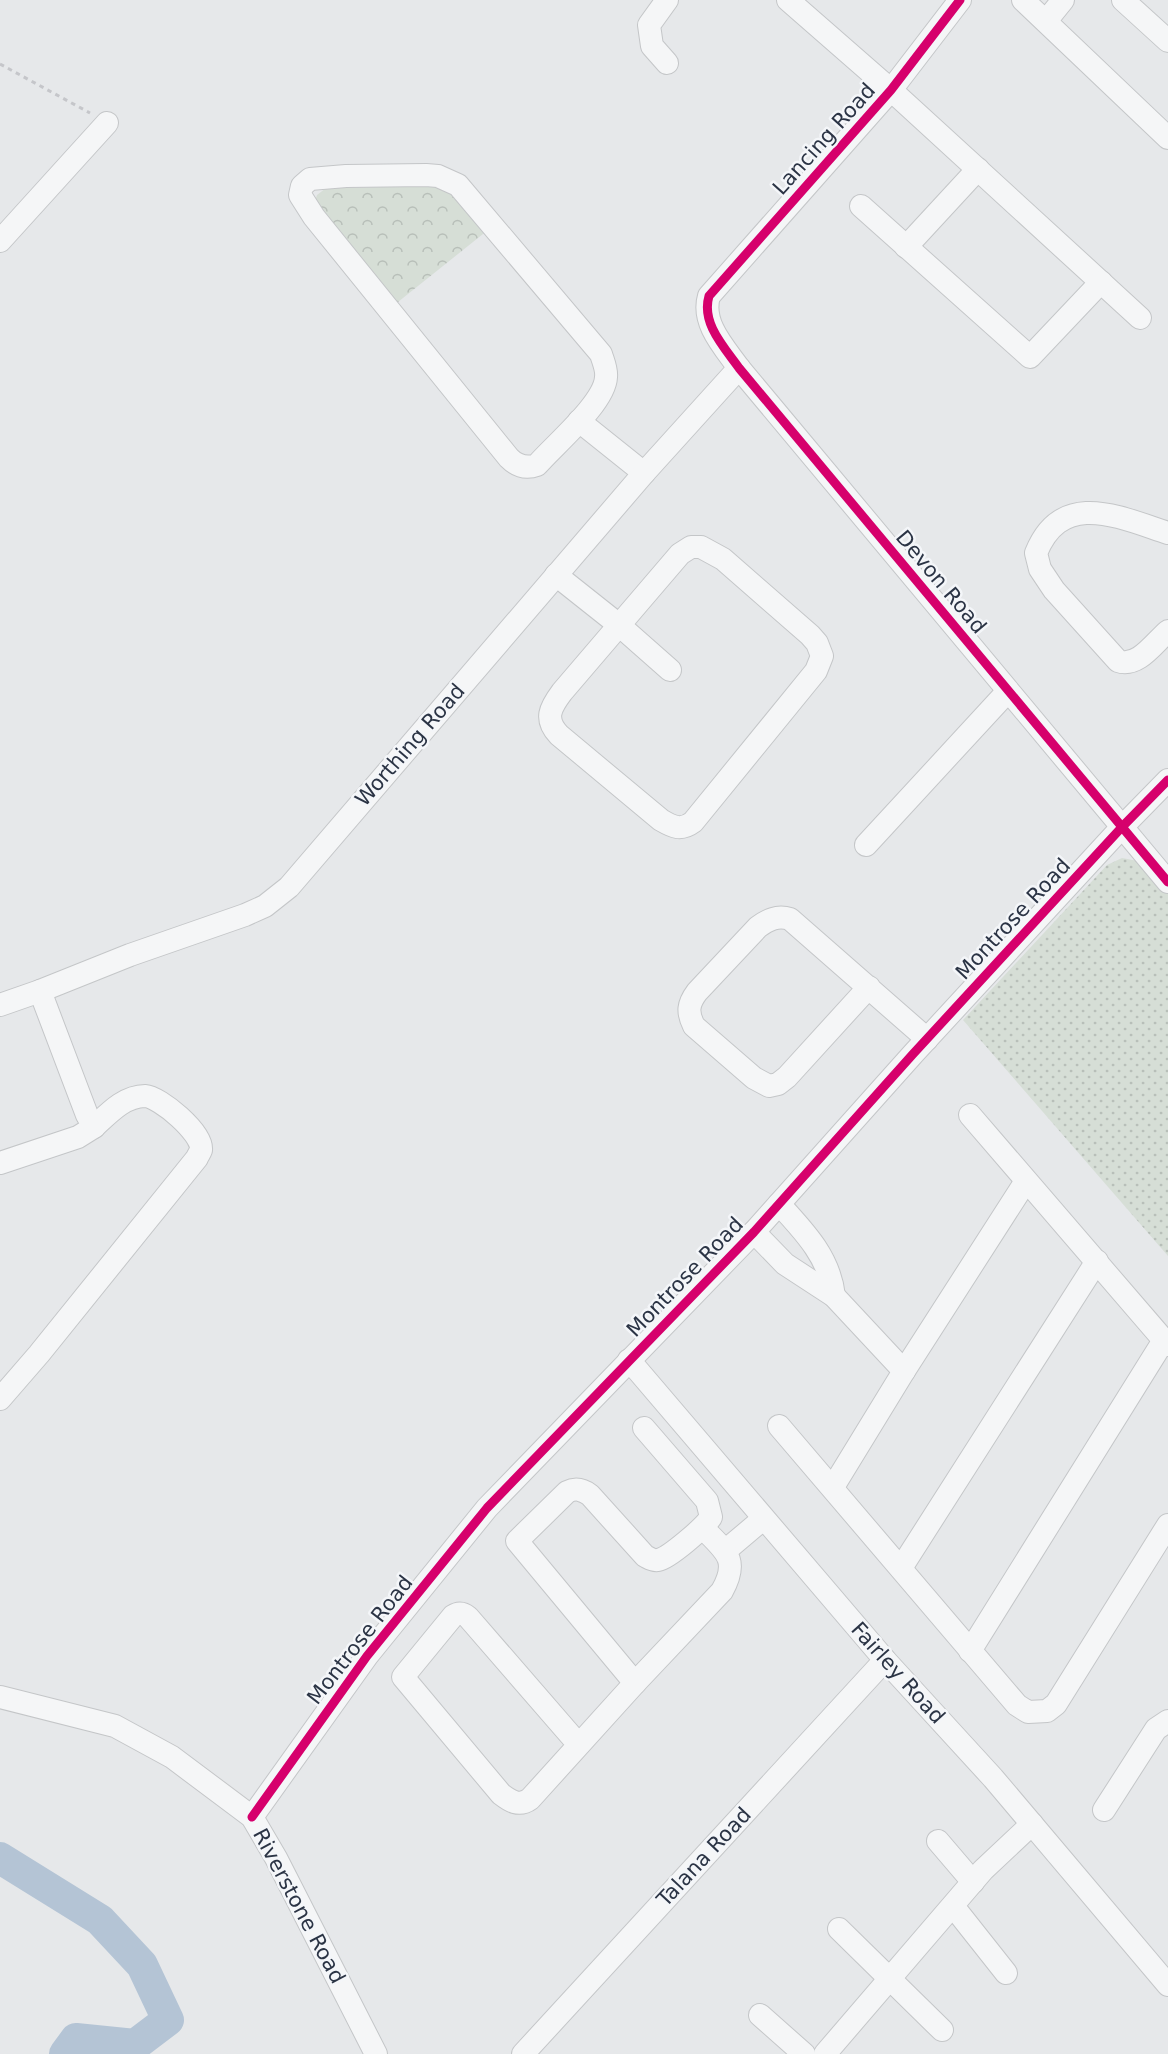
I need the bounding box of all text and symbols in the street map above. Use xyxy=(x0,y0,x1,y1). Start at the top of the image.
street label: Lancing Road xyxy=(768,78,880,200)
street label: Devon Road xyxy=(891,526,991,638)
street label: Worthing Road xyxy=(350,679,470,811)
street label: Montrose Road xyxy=(951,853,1075,985)
street label: Montrose Road xyxy=(622,1212,748,1342)
street label: Montrose Road xyxy=(302,1571,418,1709)
street label: Fairley Road xyxy=(846,1617,950,1729)
street label: Talana Road xyxy=(651,1803,756,1912)
street label: Riverstone Road xyxy=(248,1824,350,1988)

